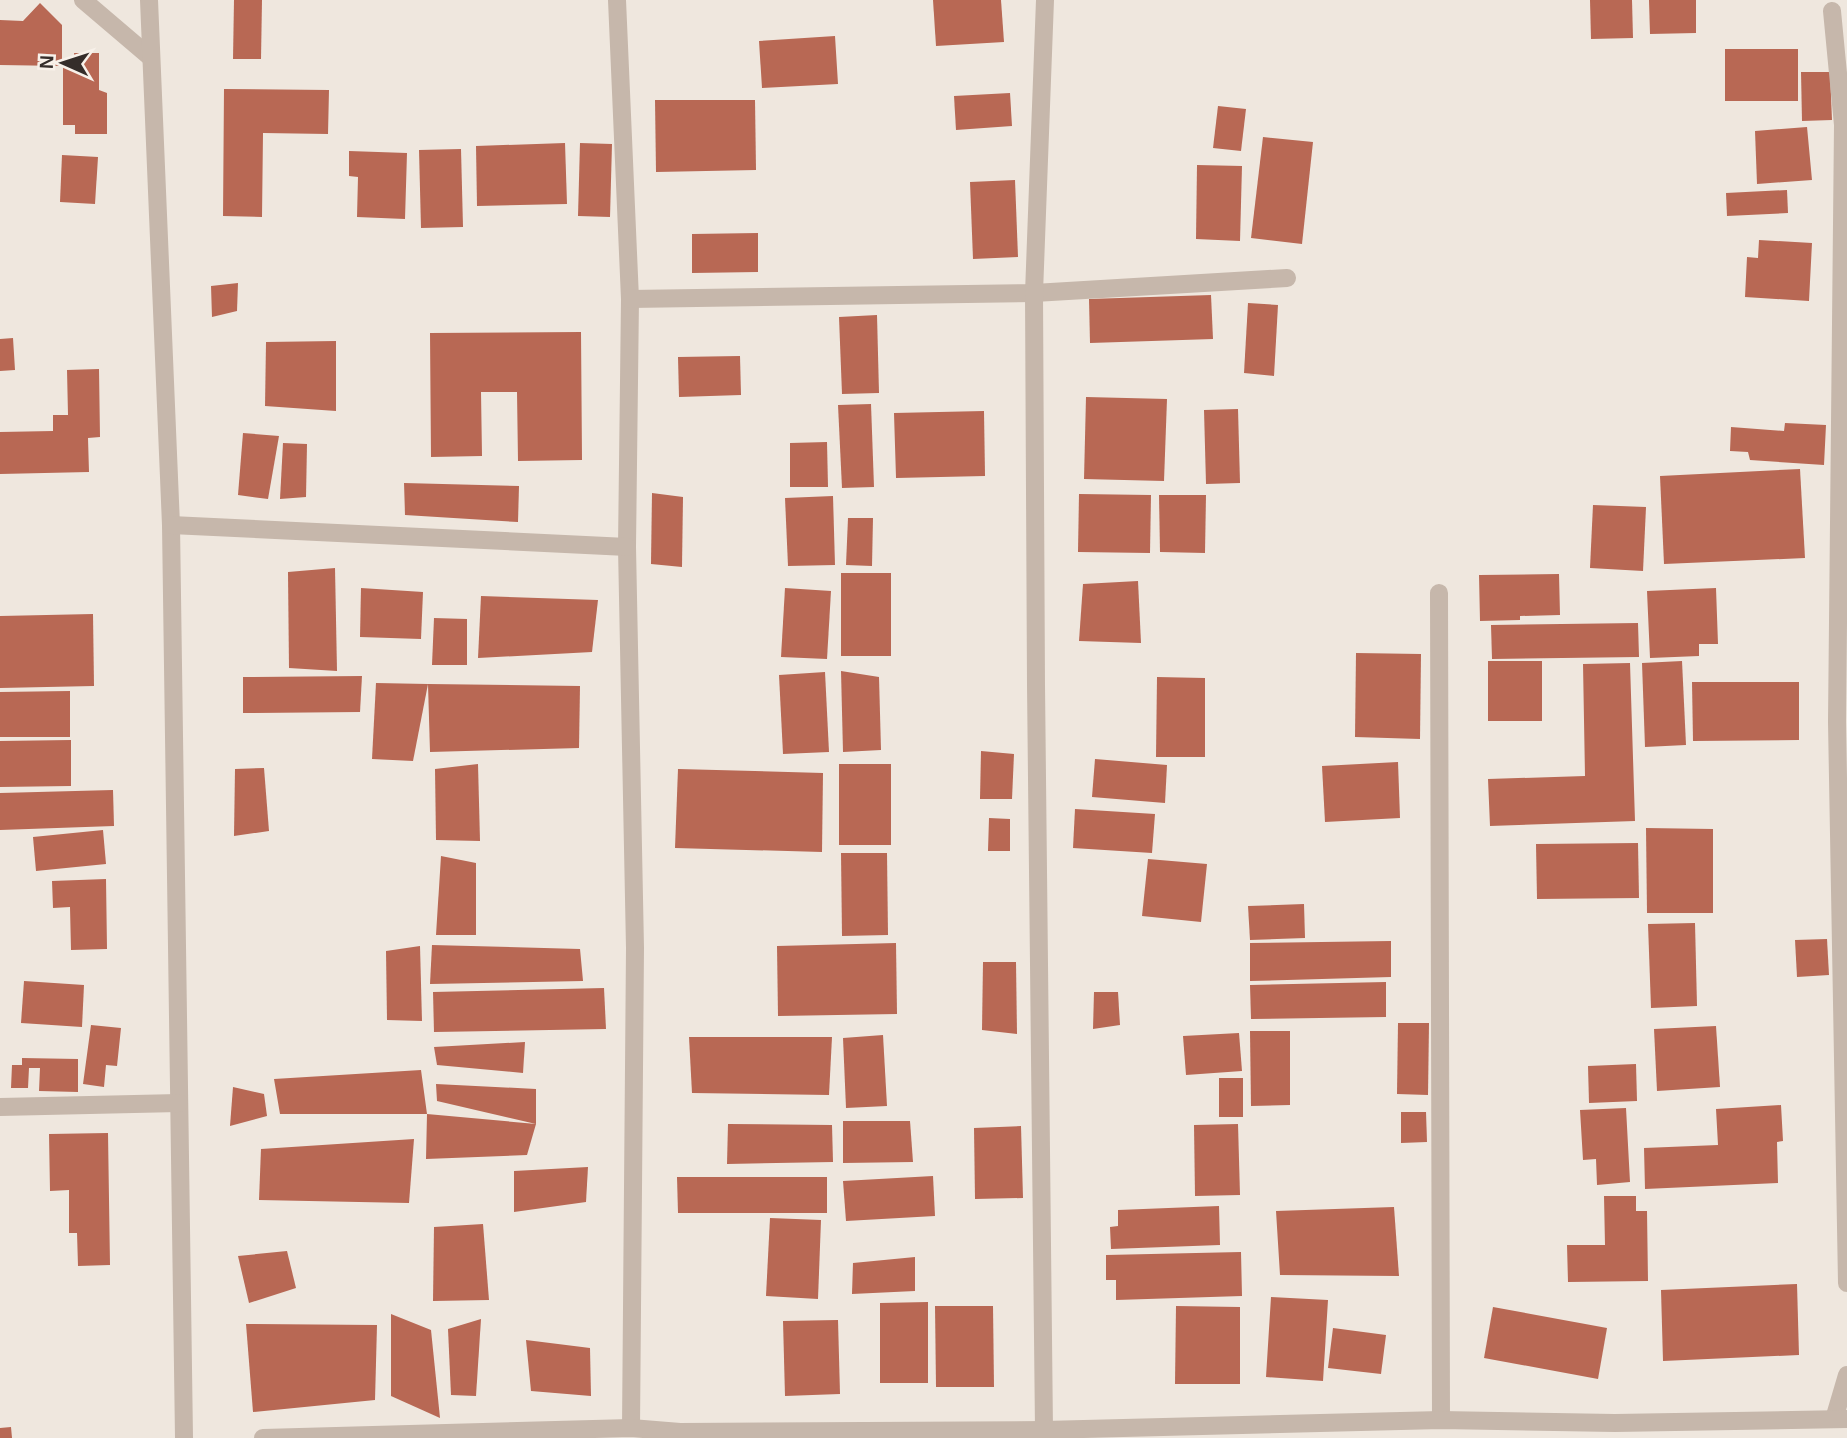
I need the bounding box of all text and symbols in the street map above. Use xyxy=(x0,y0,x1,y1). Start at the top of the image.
north arrow xyxy=(28,28,98,98)
text: N xyxy=(36,55,57,70)

